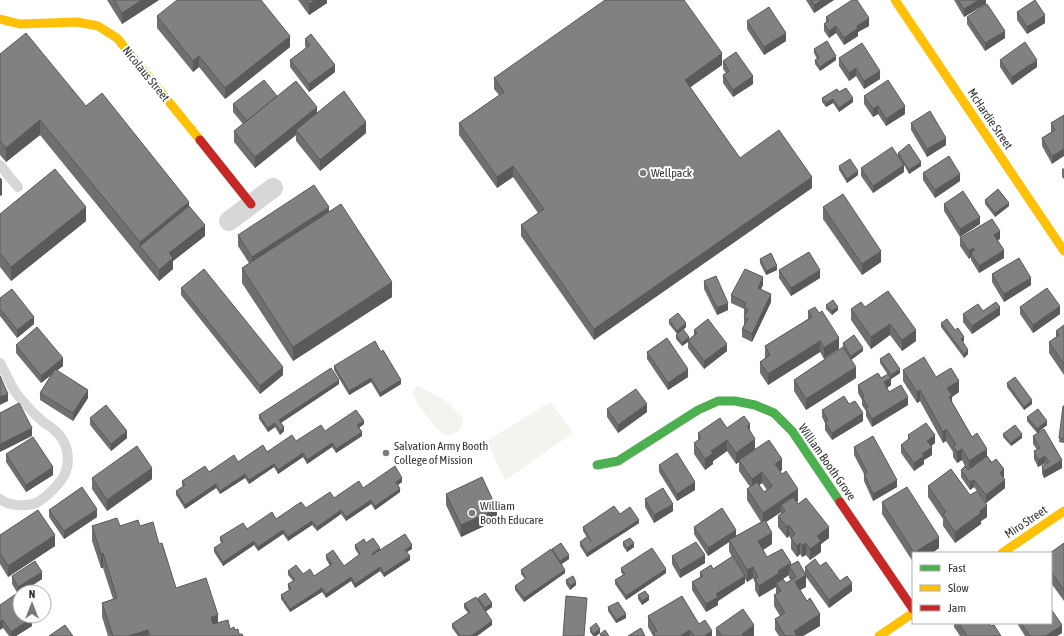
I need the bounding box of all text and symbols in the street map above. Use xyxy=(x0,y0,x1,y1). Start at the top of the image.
street label: Nicolaus Street xyxy=(120,44,173,105)
street label: McHardie Street xyxy=(964,86,1016,153)
place label: Wellpack xyxy=(651,166,693,180)
marker: Wellpack xyxy=(638,168,648,178)
street label: William Booth Grove xyxy=(795,421,859,503)
place label: Salvation Army Booth College of Mission xyxy=(394,439,488,467)
marker: Salvation Army Booth College of Mission xyxy=(381,448,391,458)
place label: William Booth Educare xyxy=(480,499,544,527)
street label: Miro Street xyxy=(1002,502,1050,541)
marker: William Booth Educare xyxy=(467,508,477,518)
legend xyxy=(912,552,1052,624)
text: Fast xyxy=(948,561,966,575)
text: Slow xyxy=(948,581,969,595)
north arrow xyxy=(12,584,52,624)
text: N xyxy=(29,588,35,600)
text: Jam xyxy=(948,601,966,615)

